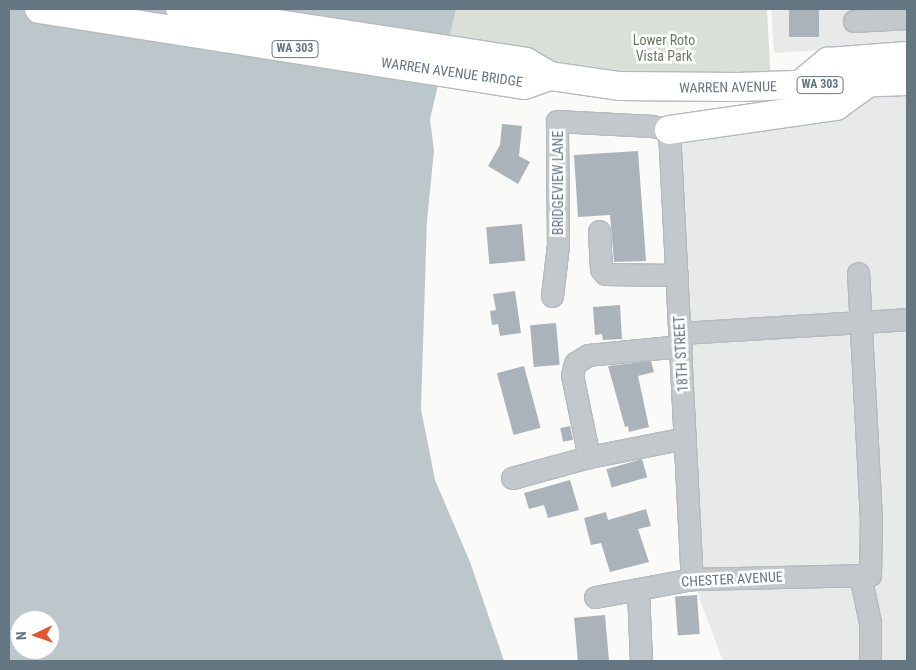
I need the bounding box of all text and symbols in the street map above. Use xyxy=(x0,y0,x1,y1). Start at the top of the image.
park label: Lower Roto Vista Park xyxy=(633,32,695,64)
road number: WA 303 xyxy=(271,40,319,59)
street label: WARREN AVENUE BRIDGE xyxy=(380,54,524,90)
road number: WA 303 xyxy=(796,76,844,94)
street label: WARREN AVENUE xyxy=(679,78,777,96)
street label: BRIDGEVIEW LANE xyxy=(550,131,566,235)
street label: 18TH STREET xyxy=(671,315,691,393)
street label: CHESTER AVENUE xyxy=(681,568,783,590)
north arrow xyxy=(10,610,60,660)
text: N xyxy=(13,631,29,640)

